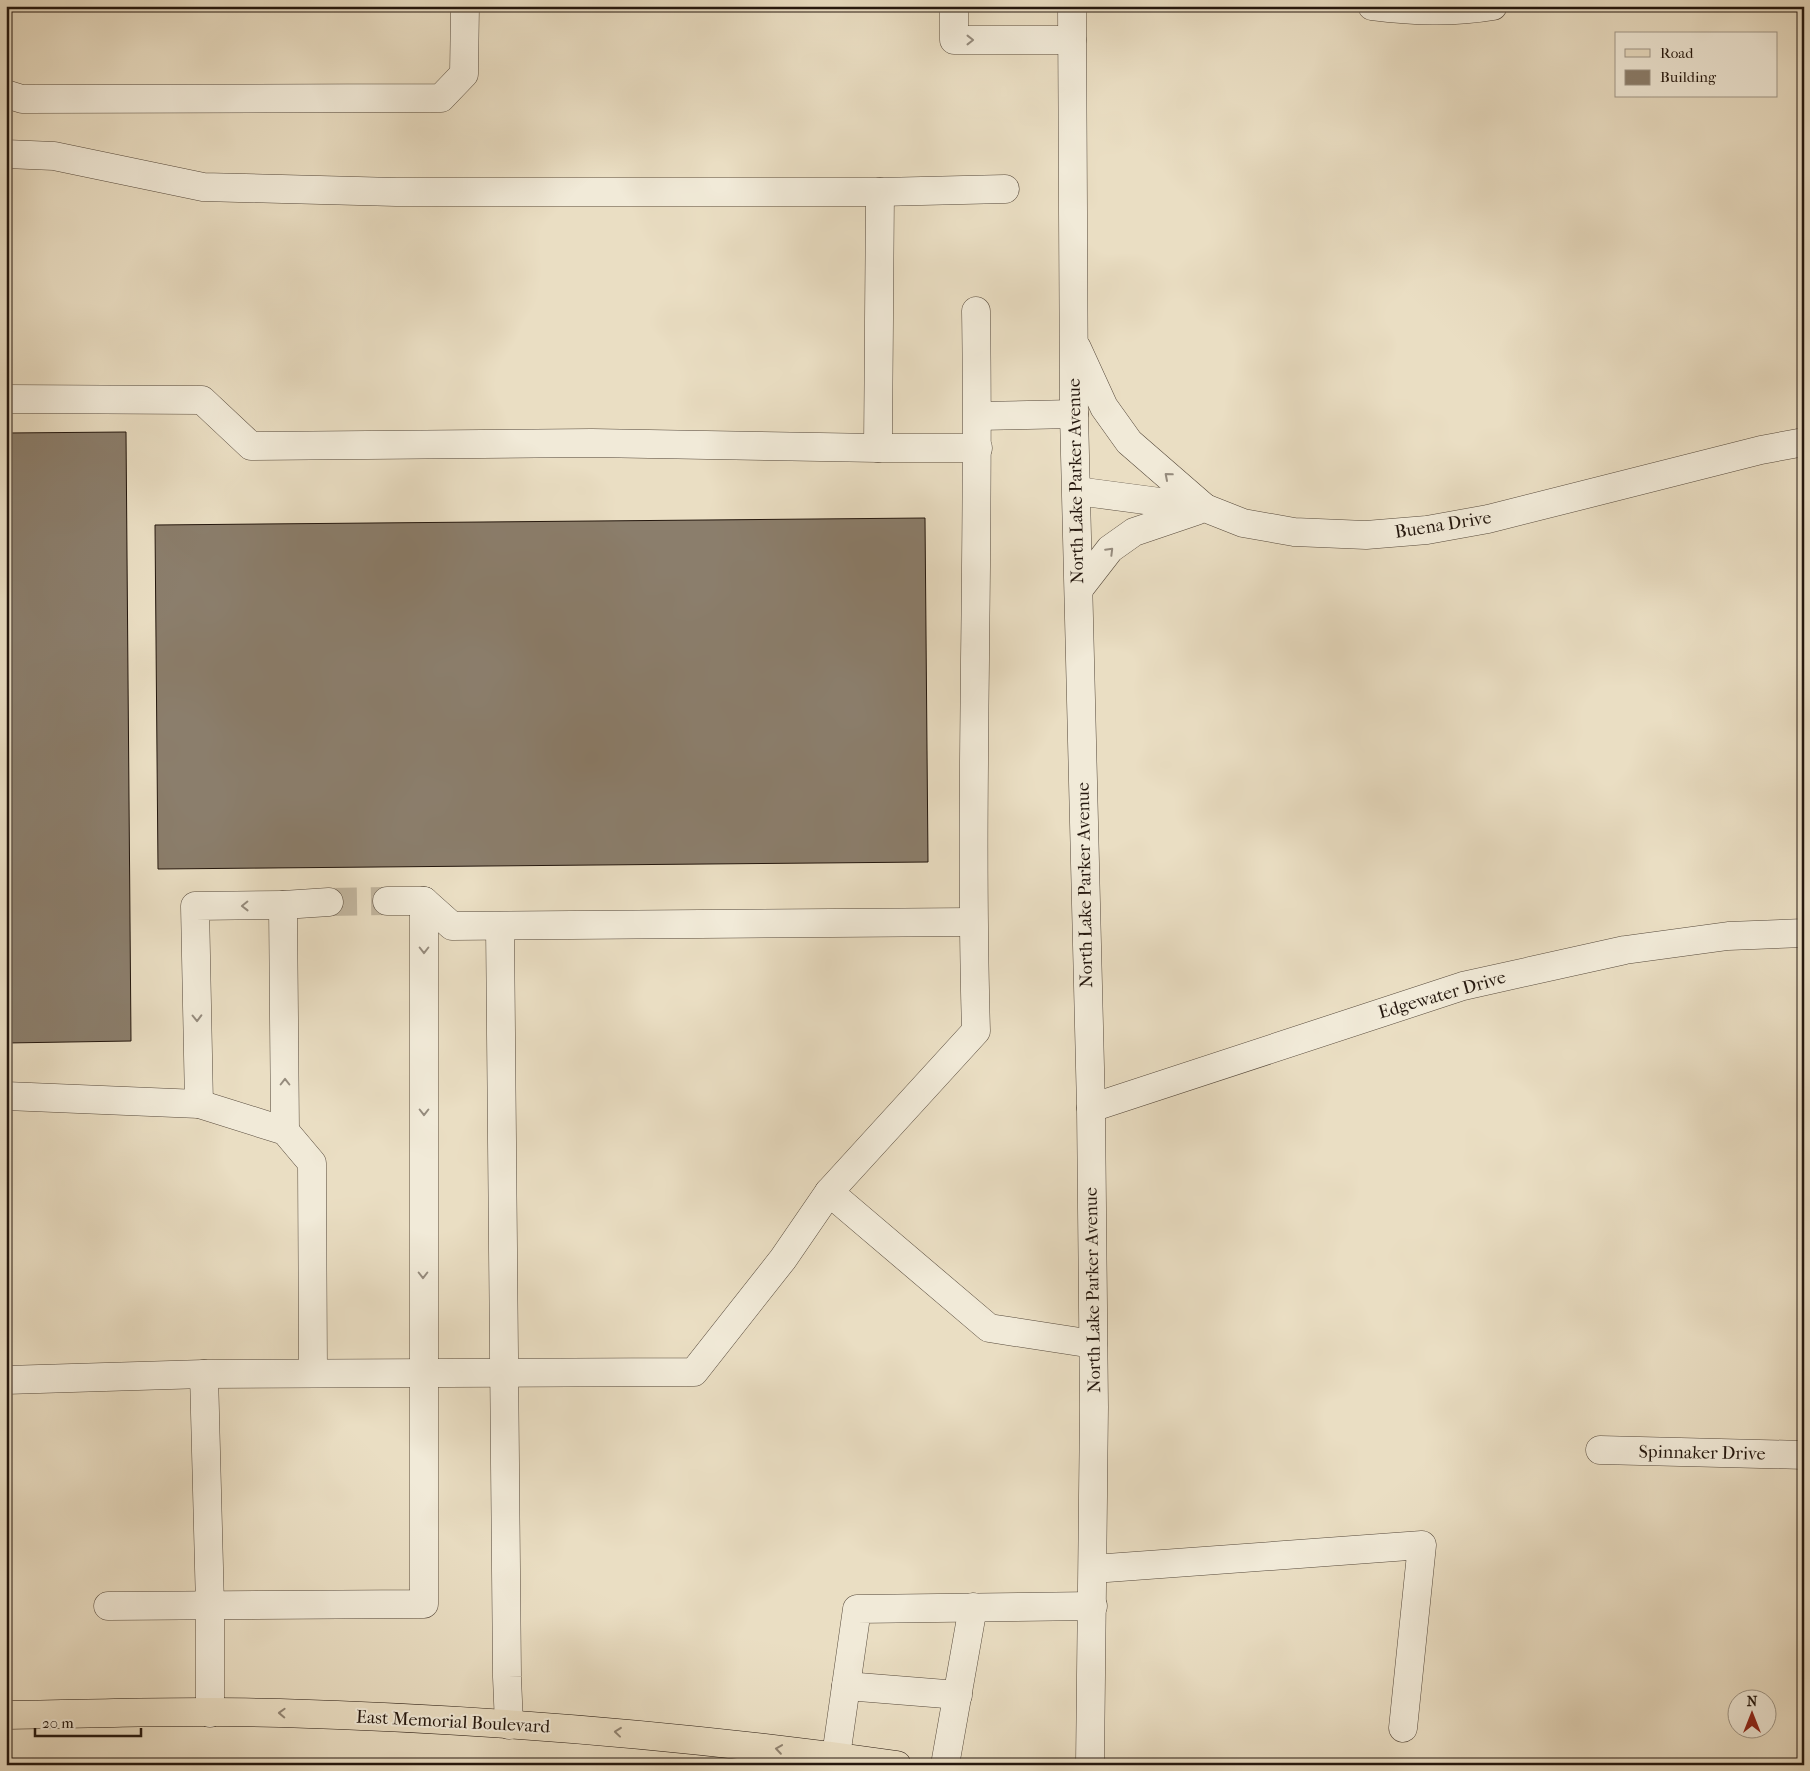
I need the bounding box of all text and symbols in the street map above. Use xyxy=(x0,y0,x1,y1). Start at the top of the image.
legend xyxy=(1615,32,1778,98)
one-way arrow xyxy=(966,35,974,45)
text: Road xyxy=(1660,44,1694,62)
text: Building xyxy=(1660,68,1717,86)
street label: North Lake Parker Avenue xyxy=(1064,378,1088,584)
one-way arrow xyxy=(1164,473,1173,482)
street label: Buena Drive xyxy=(1393,507,1493,543)
one-way arrow xyxy=(1104,548,1113,557)
street label: North Lake Parker Avenue xyxy=(1073,782,1097,988)
one-way arrow xyxy=(241,901,249,911)
one-way arrow xyxy=(419,946,429,954)
street label: Edgewater Drive xyxy=(1376,967,1508,1023)
one-way arrow xyxy=(192,1015,202,1023)
one-way arrow xyxy=(279,1078,290,1086)
one-way arrow xyxy=(419,1109,429,1117)
street label: North Lake Parker Avenue xyxy=(1081,1187,1105,1393)
one-way arrow xyxy=(418,1272,428,1279)
street label: Spinnaker Drive xyxy=(1638,1441,1766,1465)
north arrow xyxy=(1728,1688,1778,1738)
text: N xyxy=(1747,1693,1758,1710)
scale bar xyxy=(35,1706,141,1738)
street label: East Memorial Boulevard xyxy=(355,1706,551,1738)
one-way arrow xyxy=(278,1708,286,1718)
text: 20 m xyxy=(42,1714,74,1732)
one-way arrow xyxy=(614,1726,622,1737)
one-way arrow xyxy=(775,1744,784,1754)

